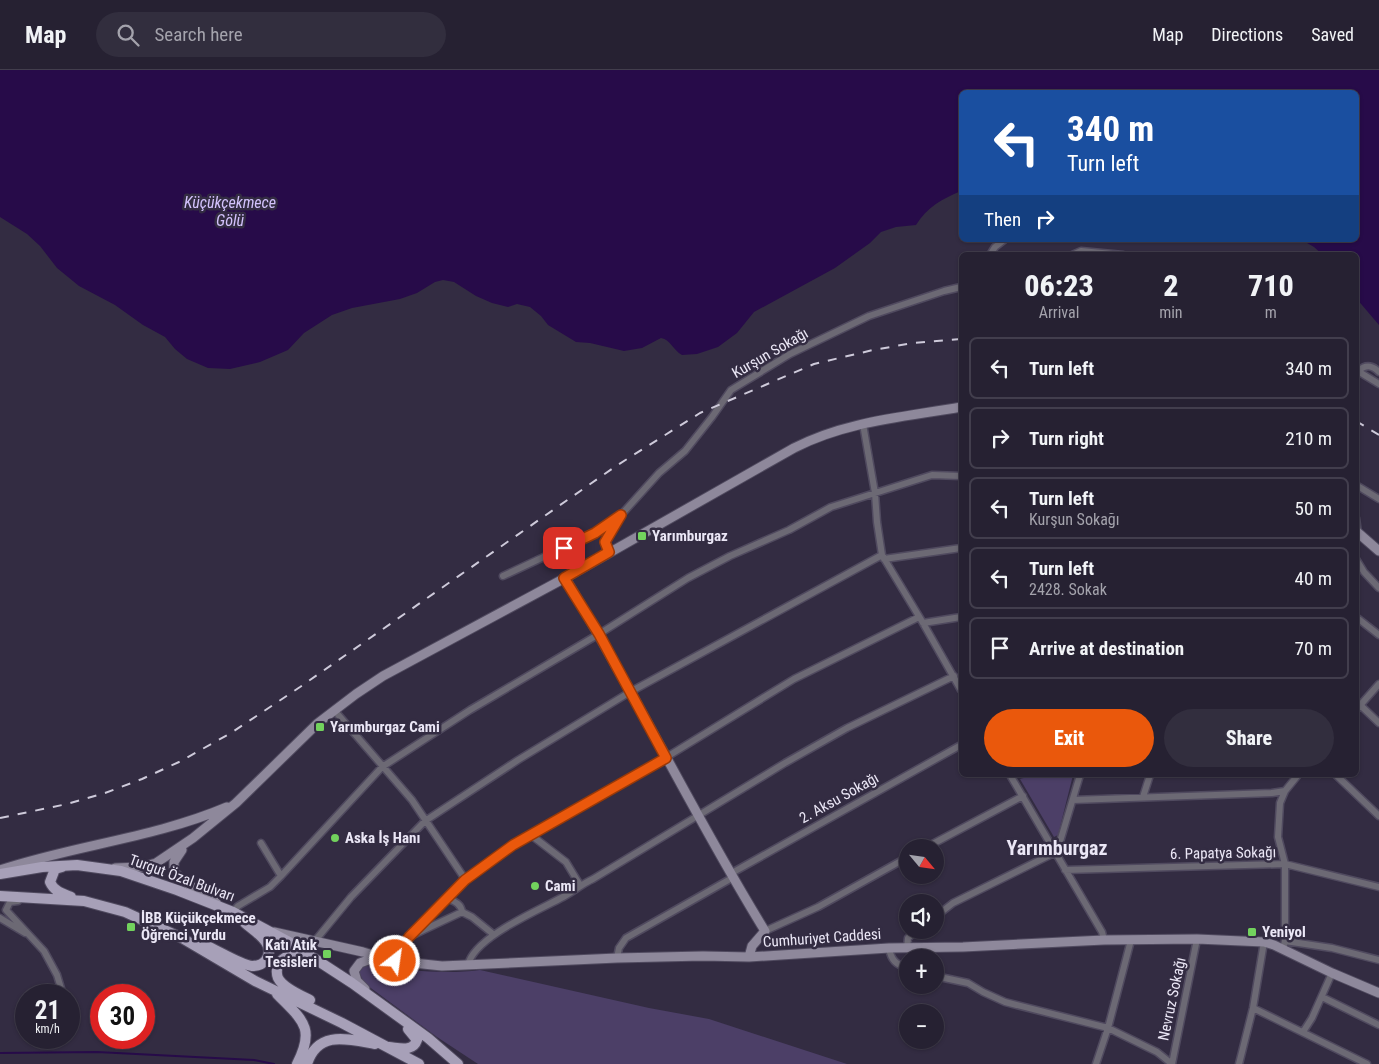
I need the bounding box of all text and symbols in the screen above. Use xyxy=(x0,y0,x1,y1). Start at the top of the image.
search box xyxy=(96,12,446,57)
text: Map xyxy=(25,21,66,49)
icon: search xyxy=(114,21,142,49)
text: Search here xyxy=(154,23,243,46)
text: Map xyxy=(1152,24,1183,45)
text: Directions xyxy=(1211,24,1283,45)
text: Saved xyxy=(1311,24,1354,45)
text: 340 m xyxy=(1067,109,1154,150)
icon: left xyxy=(984,110,1049,175)
text: Turn left xyxy=(1067,151,1139,176)
water label: Küçükçekmece Gölü xyxy=(184,193,276,230)
icon: right xyxy=(1031,205,1059,233)
text: Then xyxy=(984,208,1021,231)
text: 06:23 xyxy=(1024,268,1094,303)
text: 2 xyxy=(1163,268,1178,303)
text: 710 xyxy=(1248,268,1294,303)
text: Arrival xyxy=(1039,303,1079,322)
text: min xyxy=(1159,303,1183,322)
text: m xyxy=(1265,303,1277,322)
street label: Kurşun Sokağı xyxy=(729,324,811,382)
icon: left xyxy=(986,354,1014,382)
text: Turn left xyxy=(1029,357,1094,380)
text: 340 m xyxy=(1285,357,1332,380)
icon: right xyxy=(986,424,1014,452)
text: Turn right xyxy=(1029,427,1104,450)
text: 210 m xyxy=(1285,427,1332,450)
text: Turn left xyxy=(1029,487,1094,510)
icon: left xyxy=(986,494,1014,522)
text: 50 m xyxy=(1295,497,1332,520)
text: Kurşun Sokağı xyxy=(1029,510,1119,529)
pin xyxy=(543,527,585,569)
place label: Yarımburgaz xyxy=(652,527,728,545)
marker: Yarımburgaz xyxy=(636,530,648,542)
icon: arrive xyxy=(550,534,578,562)
text: Turn left xyxy=(1029,557,1094,580)
icon: left xyxy=(986,564,1014,592)
text: 40 m xyxy=(1295,567,1332,590)
text: 2428. Sokak xyxy=(1029,580,1107,599)
icon: arrive xyxy=(986,634,1014,662)
text: Arrive at destination xyxy=(1029,637,1184,660)
text: 70 m xyxy=(1295,637,1332,660)
button: Exit xyxy=(984,709,1154,767)
button: Share xyxy=(1164,709,1334,767)
place label: Yarımburgaz Cami xyxy=(330,718,440,736)
marker: Yarımburgaz Cami xyxy=(314,721,326,733)
street label: 2. Aksu Sokağı xyxy=(796,769,882,827)
place label: Aska İş Hanı xyxy=(345,829,420,847)
marker: Aska İş Hanı xyxy=(329,832,341,844)
district label: Yarımburgaz xyxy=(1006,836,1108,860)
north arrow xyxy=(899,839,944,884)
map controls xyxy=(899,839,944,1049)
street label: 6. Papatya Sokağı xyxy=(1170,843,1276,863)
street label: Turgut Özal Bulvarı xyxy=(127,850,237,906)
place label: Cami xyxy=(545,877,576,895)
marker: Cami xyxy=(529,880,541,892)
button: sound xyxy=(899,894,944,939)
place label: İBB Küçükçekmece Öğrenci Yurdu xyxy=(141,909,256,944)
marker: İBB Küçükçekmece Öğrenci Yurdu xyxy=(125,921,137,933)
place label: Yeniyol xyxy=(1262,923,1306,941)
street label: Cumhuriyet Caddesi xyxy=(762,925,882,951)
marker: Yeniyol xyxy=(1246,926,1258,938)
position arrow xyxy=(368,934,420,986)
place label: Katı Atık Tesisleri xyxy=(265,936,318,971)
marker: Katı Atık Tesisleri xyxy=(321,948,333,960)
button: + xyxy=(899,949,944,994)
street label: Nevruz Sokağı xyxy=(1154,956,1190,1042)
speed limit sign: 30 xyxy=(90,984,155,1049)
text: 21 xyxy=(35,996,60,1025)
button: − xyxy=(899,1004,944,1049)
text: km/h xyxy=(35,1022,60,1036)

